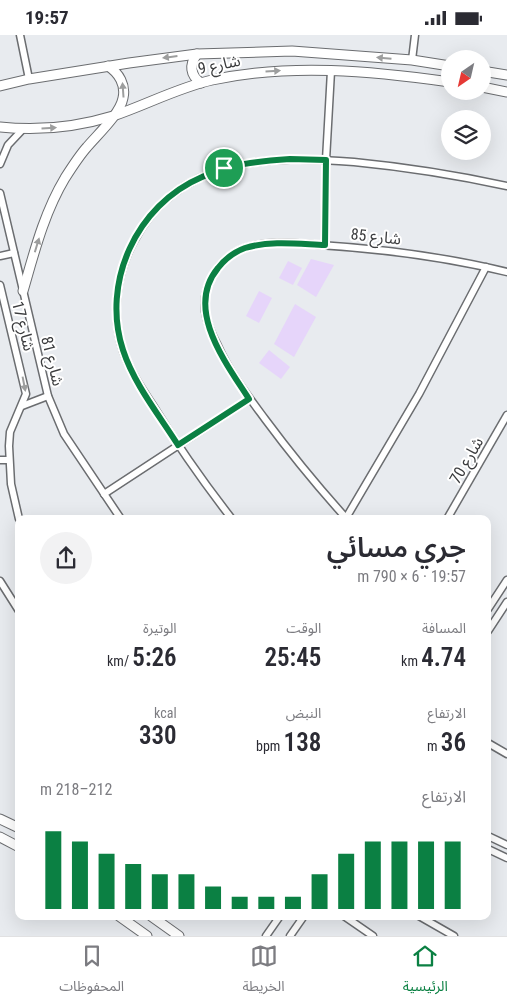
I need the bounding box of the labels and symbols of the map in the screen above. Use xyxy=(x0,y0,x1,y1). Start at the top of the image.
north arrow xyxy=(441,50,491,100)
street label: شارع 9 xyxy=(196,51,243,81)
one-way arrow xyxy=(161,53,177,61)
one-way arrow xyxy=(376,54,392,62)
one-way arrow xyxy=(265,67,281,75)
one-way arrow xyxy=(118,82,126,98)
one-way arrow xyxy=(41,123,57,131)
pin xyxy=(203,147,245,189)
street label: شارع 85 xyxy=(349,224,402,252)
one-way arrow xyxy=(33,237,41,252)
street label: شارع 17 xyxy=(5,299,39,354)
street label: شارع 81 xyxy=(34,334,68,389)
one-way arrow xyxy=(20,376,28,391)
street label: شارع 70 xyxy=(446,434,490,488)

